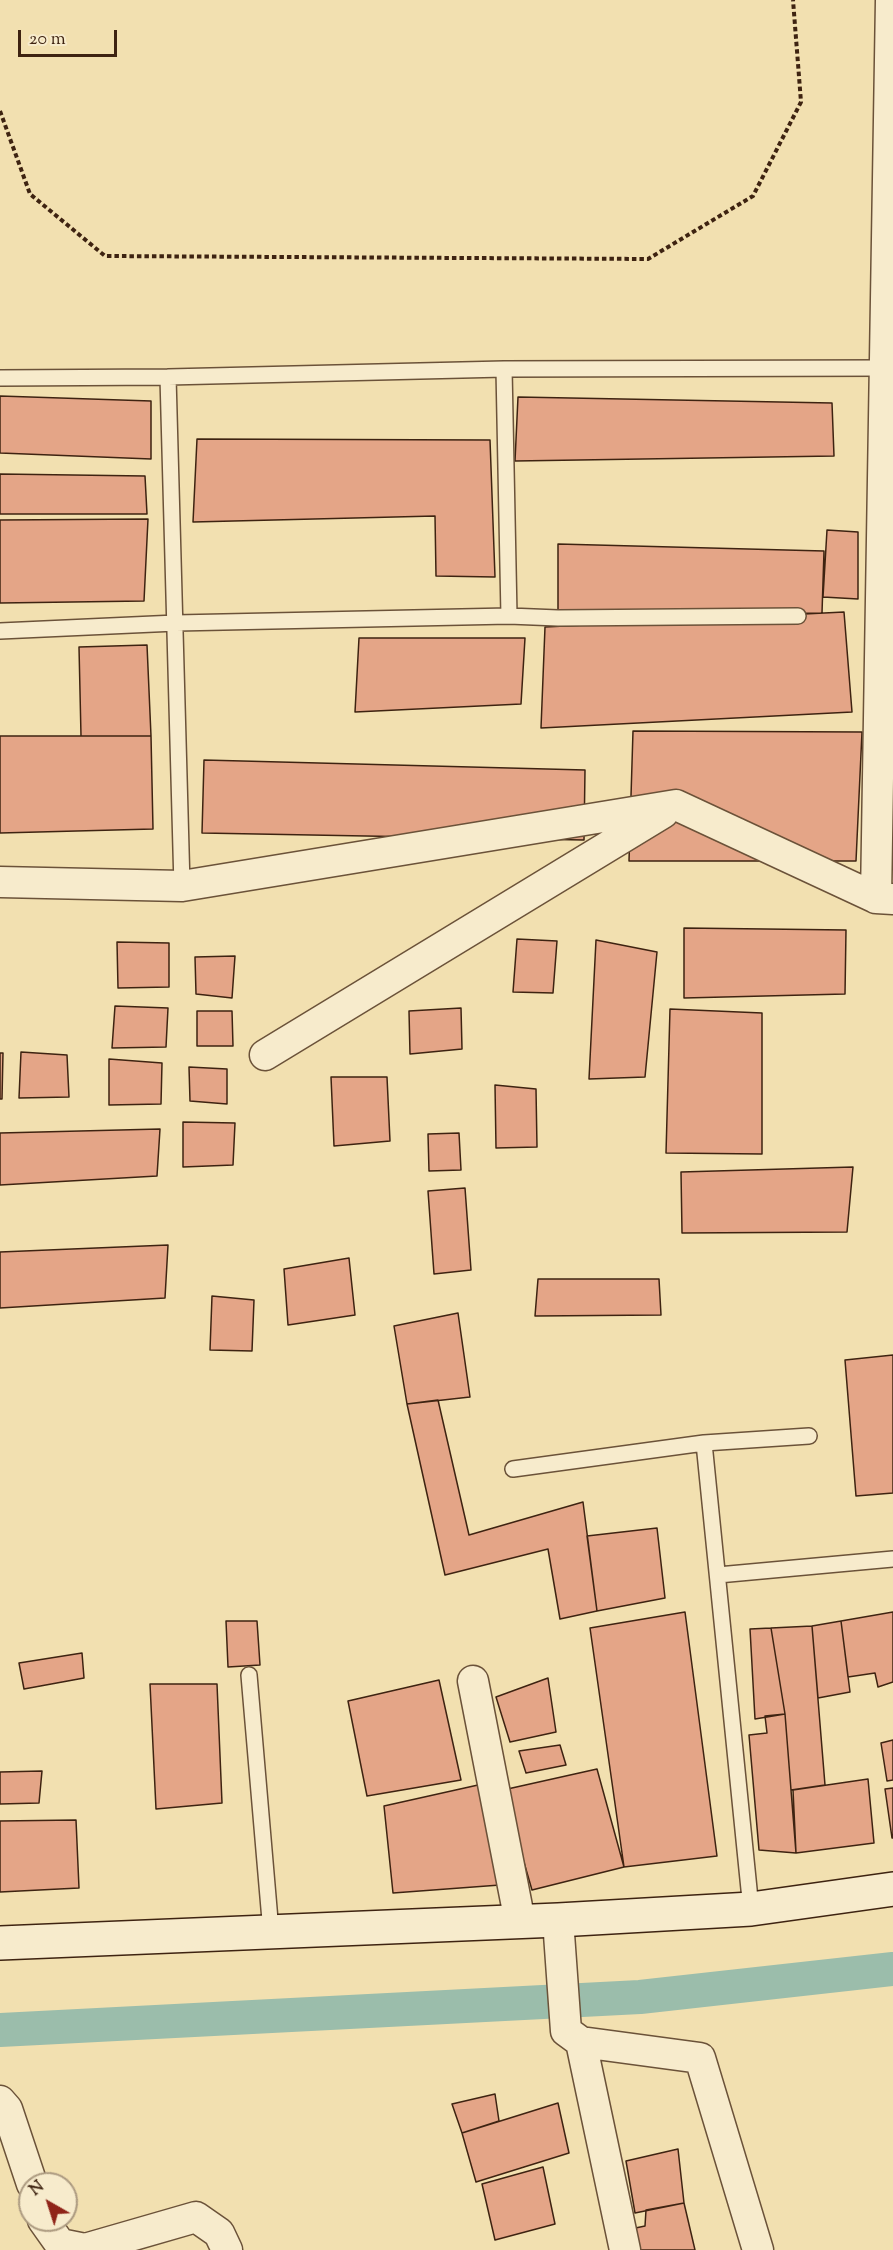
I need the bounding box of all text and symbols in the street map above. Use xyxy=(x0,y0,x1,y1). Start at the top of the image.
scale bar xyxy=(21,18,120,56)
text: 20 m xyxy=(29,27,66,53)
north arrow xyxy=(18,2172,78,2232)
text: N xyxy=(25,2176,50,2202)

